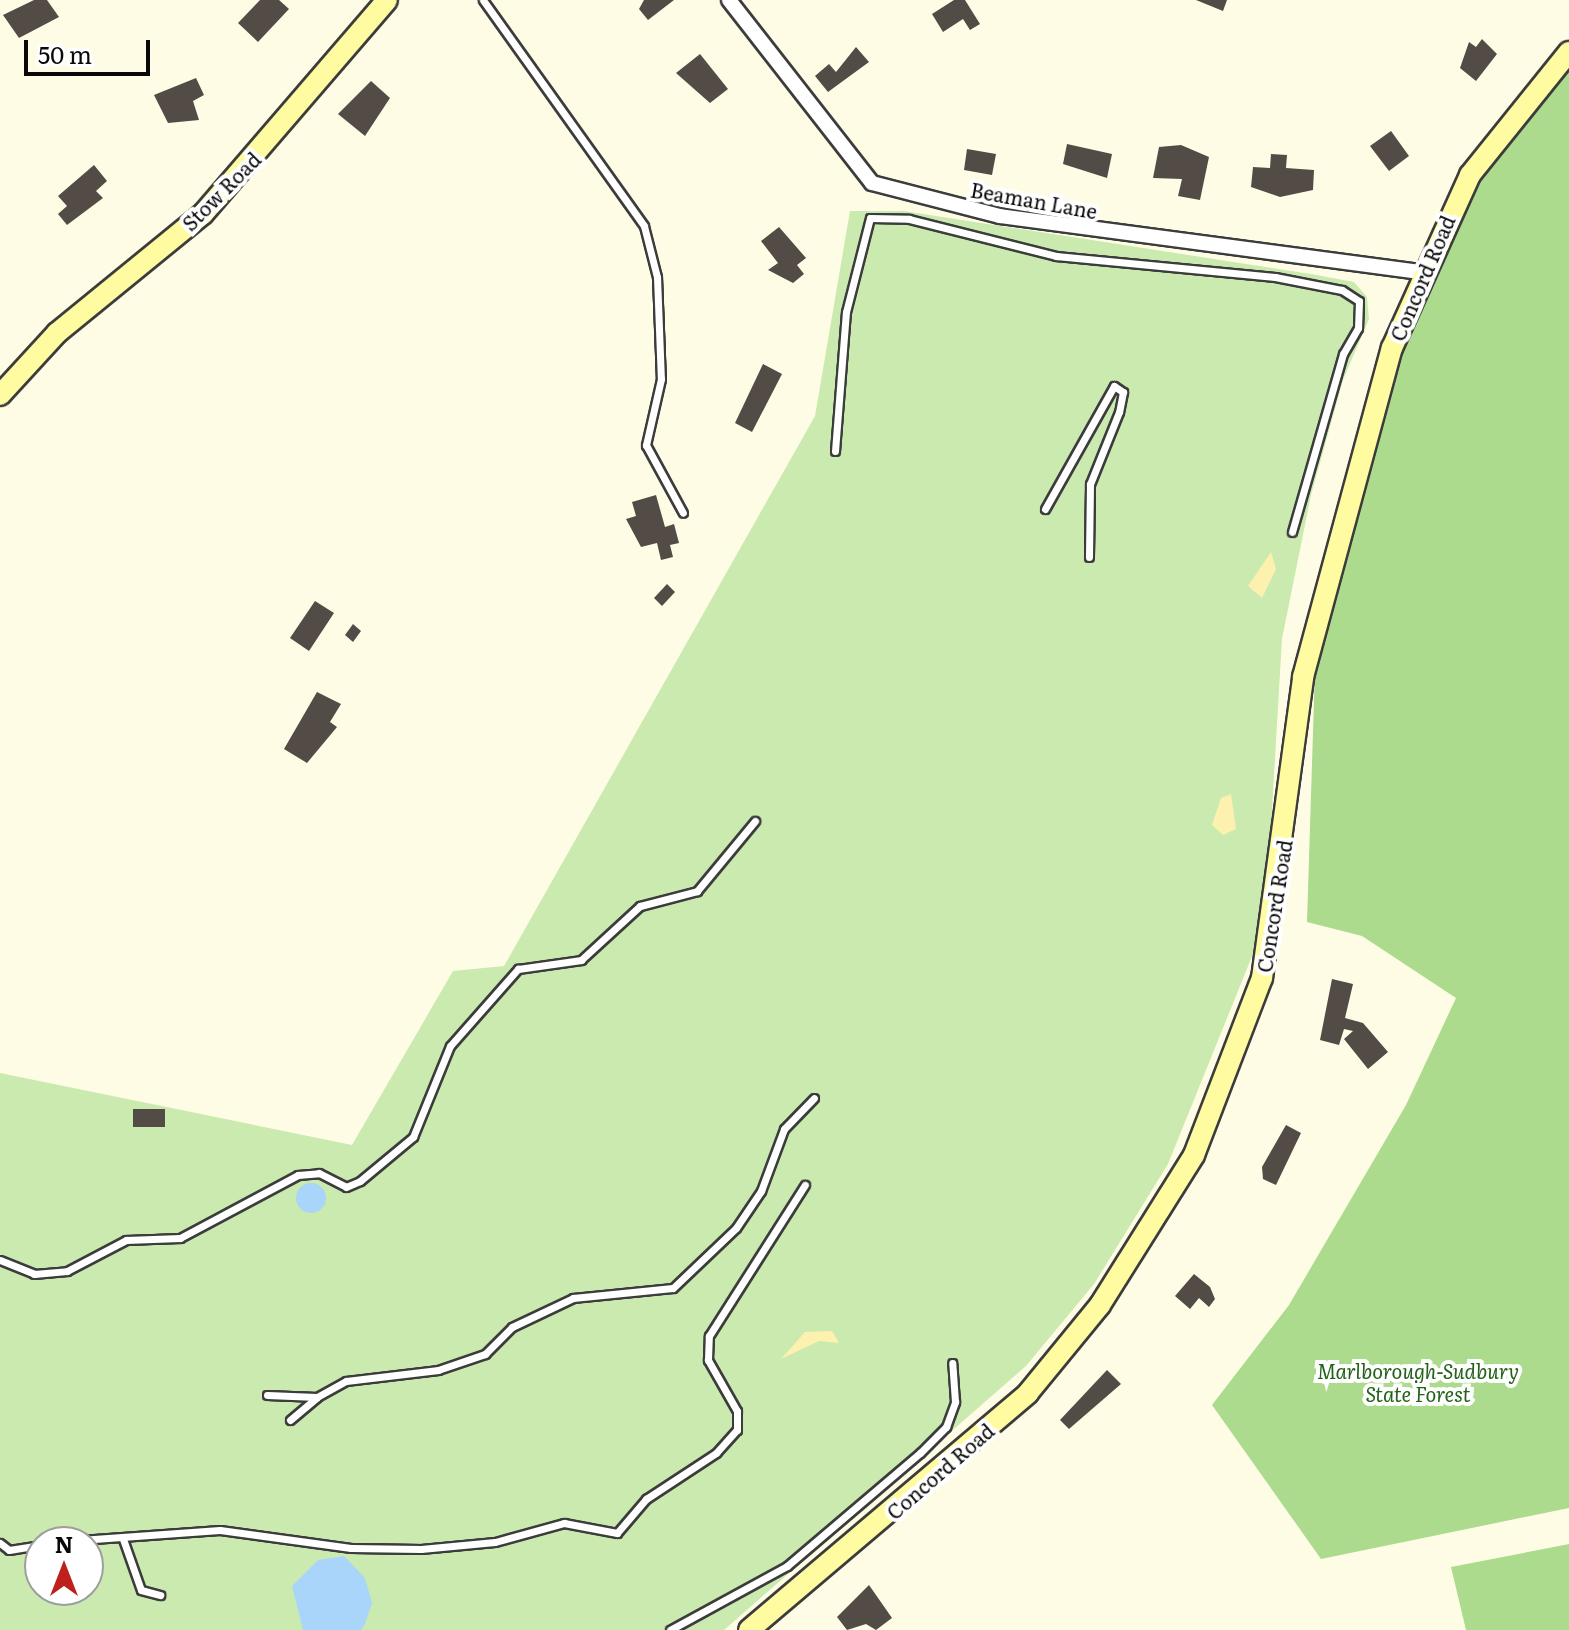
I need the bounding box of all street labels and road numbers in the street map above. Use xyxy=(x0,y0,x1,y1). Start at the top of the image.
street label: Stow Road xyxy=(177,147,265,235)
street label: Beaman Lane xyxy=(969,177,1099,223)
street label: Concord Road xyxy=(1385,212,1459,344)
street label: Concord Road xyxy=(1252,838,1296,974)
street label: Concord Road xyxy=(882,1418,998,1524)

